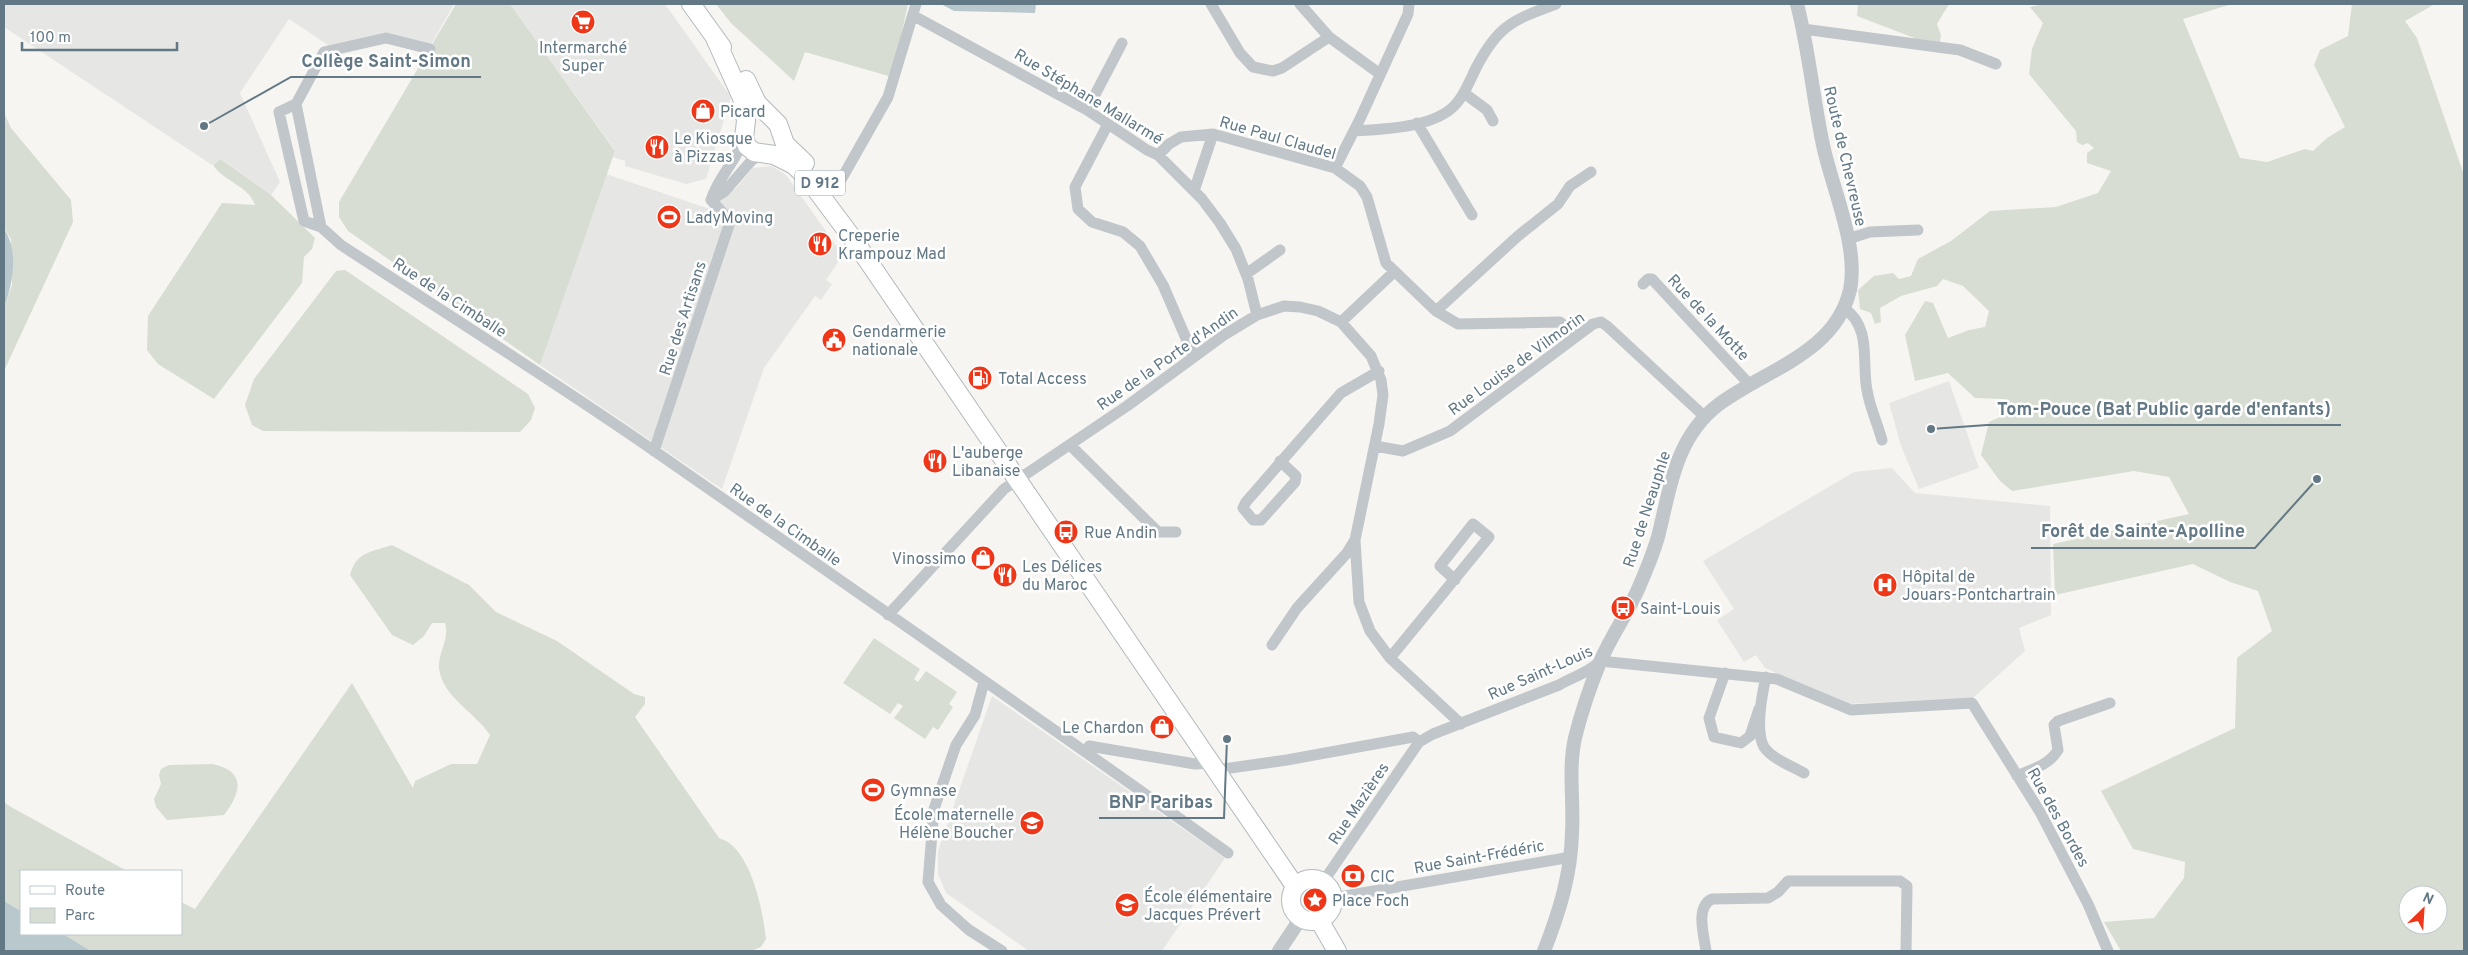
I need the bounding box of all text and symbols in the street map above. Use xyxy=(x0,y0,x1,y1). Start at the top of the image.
supermarket icon: Intermarché Super xyxy=(570,9,596,35)
scale bar xyxy=(22,20,178,52)
text: 100 m xyxy=(30,29,71,48)
place label: Intermarché Super xyxy=(539,39,627,77)
callout: Collège Saint-Simon xyxy=(291,44,481,77)
street label: Rue Stéphane Mallarmé xyxy=(1010,45,1166,150)
text: Collège Saint-Simon xyxy=(301,51,471,74)
street label: Route de Chevreuse xyxy=(1818,84,1870,229)
shop icon: Picard xyxy=(690,98,716,124)
place label: Picard xyxy=(720,103,765,123)
street label: Rue Paul Claudel xyxy=(1217,113,1338,165)
place label: Le Kiosque à Pizzas xyxy=(674,130,753,168)
restaurant icon: Le Kiosque à Pizzas xyxy=(644,134,670,160)
road number: D 912 xyxy=(795,170,845,196)
sports icon: LadyMoving xyxy=(656,204,682,230)
place label: LadyMoving xyxy=(686,209,773,229)
place label: Creperie Krampouz Mad xyxy=(838,227,946,265)
restaurant icon: Creperie Krampouz Mad xyxy=(807,231,833,257)
street label: Rue de la Cimballe xyxy=(388,254,510,343)
street label: Rue des Artisans xyxy=(656,259,712,378)
street label: Rue de la Motte xyxy=(1662,271,1753,366)
street label: Rue de la Porte d'Andin xyxy=(1094,303,1243,416)
street label: Rue Louise de Vilmorin xyxy=(1445,308,1589,421)
place label: Gendarmerie nationale xyxy=(852,323,946,361)
public building icon: Gendarmerie nationale xyxy=(821,327,847,353)
fuel station icon: Total Access xyxy=(967,365,993,391)
place label: Total Access xyxy=(998,370,1087,390)
callout: Tom-Pouce (Bat Public garde d'enfants) xyxy=(1987,392,2341,425)
text: Tom-Pouce (Bat Public garde d'enfants) xyxy=(1997,399,2331,422)
place label: L'auberge Libanaise xyxy=(952,444,1023,482)
restaurant icon: L'auberge Libanaise xyxy=(922,448,948,474)
street label: Rue de Neauphle xyxy=(1620,449,1676,570)
street label: Rue de la Cimballe xyxy=(725,480,845,572)
callout: Forêt de Sainte-Apolline xyxy=(2031,515,2255,548)
bus stop icon: Rue Andin xyxy=(1053,519,1079,545)
text: Forêt de Sainte-Apolline xyxy=(2041,521,2245,544)
place label: Rue Andin xyxy=(1084,524,1157,544)
shop icon: Vinossimo xyxy=(970,545,996,571)
place label: Vinossimo xyxy=(892,550,966,570)
place label: Les Délices du Maroc xyxy=(1022,558,1102,596)
restaurant icon: Les Délices du Maroc xyxy=(992,562,1018,588)
place label: Hôpital de Jouars-Pontchartrain xyxy=(1902,568,2056,606)
hospital icon: Hôpital de Jouars-Pontchartrain xyxy=(1872,572,1898,598)
bus stop icon: Saint-Louis xyxy=(1610,595,1636,621)
place label: Saint-Louis xyxy=(1640,600,1721,620)
street label: Rue Saint-Louis xyxy=(1485,642,1596,706)
shop icon: Le Chardon xyxy=(1149,714,1175,740)
place label: Le Chardon xyxy=(1062,719,1144,739)
street label: Rue Mazières xyxy=(1325,759,1395,849)
street label: Rue des Bordes xyxy=(2022,765,2093,871)
sports icon: Gymnase xyxy=(860,777,886,803)
place label: Gymnase xyxy=(890,782,957,802)
callout: BNP Paribas xyxy=(1099,785,1224,818)
text: BNP Paribas xyxy=(1109,792,1213,815)
place label: École maternelle Hélène Boucher xyxy=(894,804,1014,844)
school or university icon: École maternelle Hélène Boucher xyxy=(1019,810,1045,836)
street label: Rue Saint-Frédéric xyxy=(1413,837,1546,879)
bank icon: CIC xyxy=(1340,863,1366,889)
place label: CIC xyxy=(1370,868,1395,888)
legend xyxy=(20,870,182,935)
text: Route xyxy=(65,882,105,901)
north arrow xyxy=(2398,885,2448,935)
place label: École élémentaire Jacques Prévert xyxy=(1144,886,1272,926)
place icon: Place Foch xyxy=(1302,887,1328,913)
text: N xyxy=(2420,890,2436,909)
school or university icon: École élémentaire Jacques Prévert xyxy=(1114,892,1140,918)
place label: Place Foch xyxy=(1332,892,1409,912)
text: Parc xyxy=(65,907,95,926)

